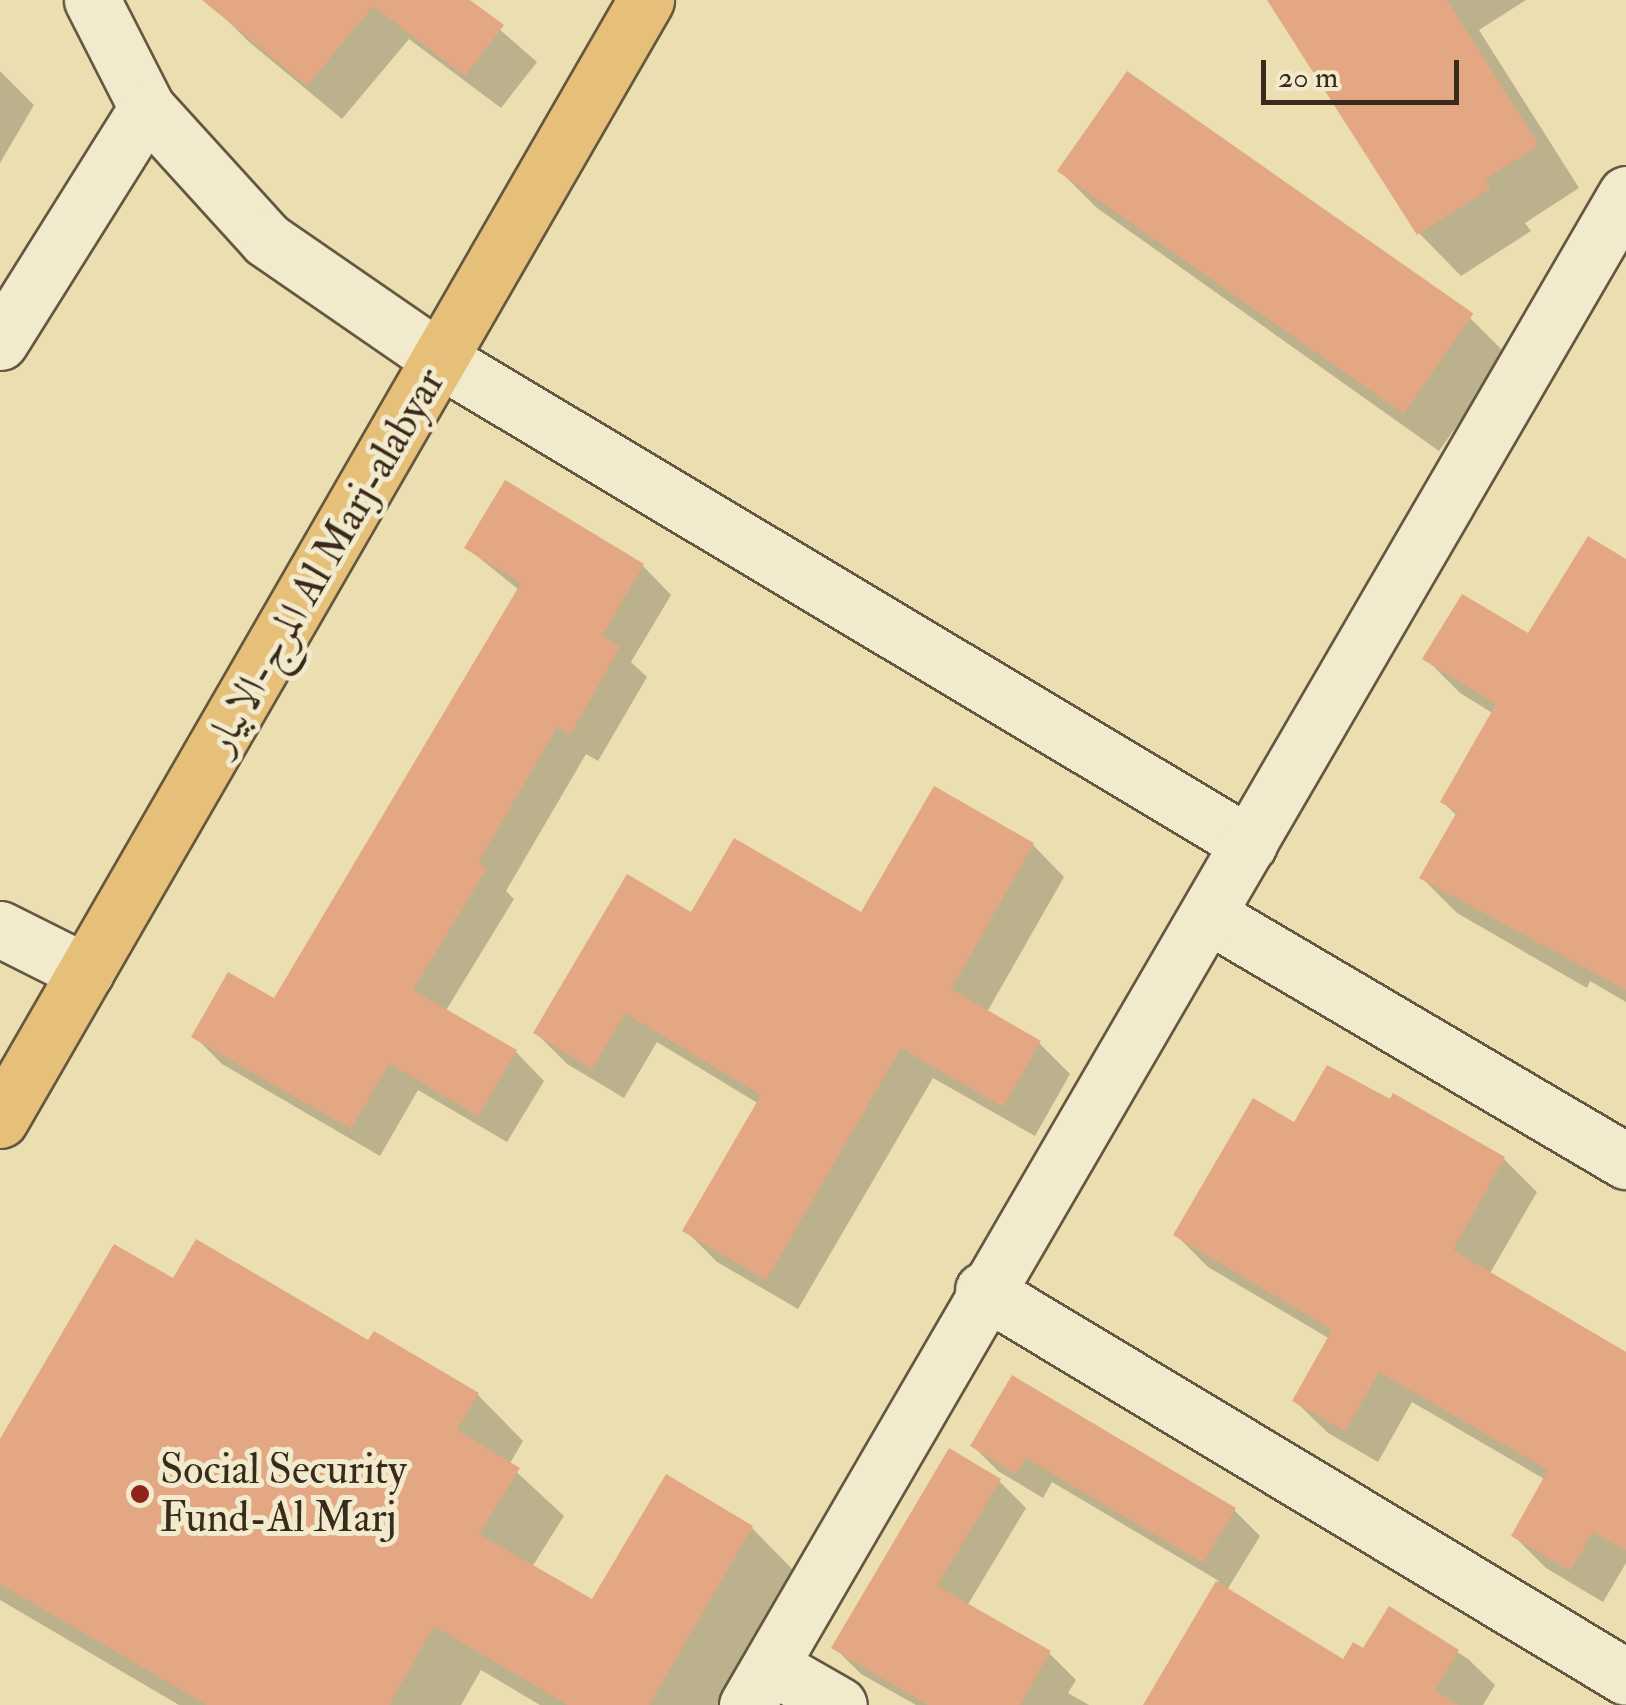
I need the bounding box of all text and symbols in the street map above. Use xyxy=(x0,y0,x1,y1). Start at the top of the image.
scale bar xyxy=(1266,40,1464,102)
text: 20 m xyxy=(1278,59,1338,96)
street label: المرج-الابيار Al Marj-alabyar xyxy=(194,359,456,763)
place label: Social Security Fund-Al Marj xyxy=(160,1445,407,1544)
marker: Social Security Fund-Al Marj xyxy=(129,1483,151,1505)

